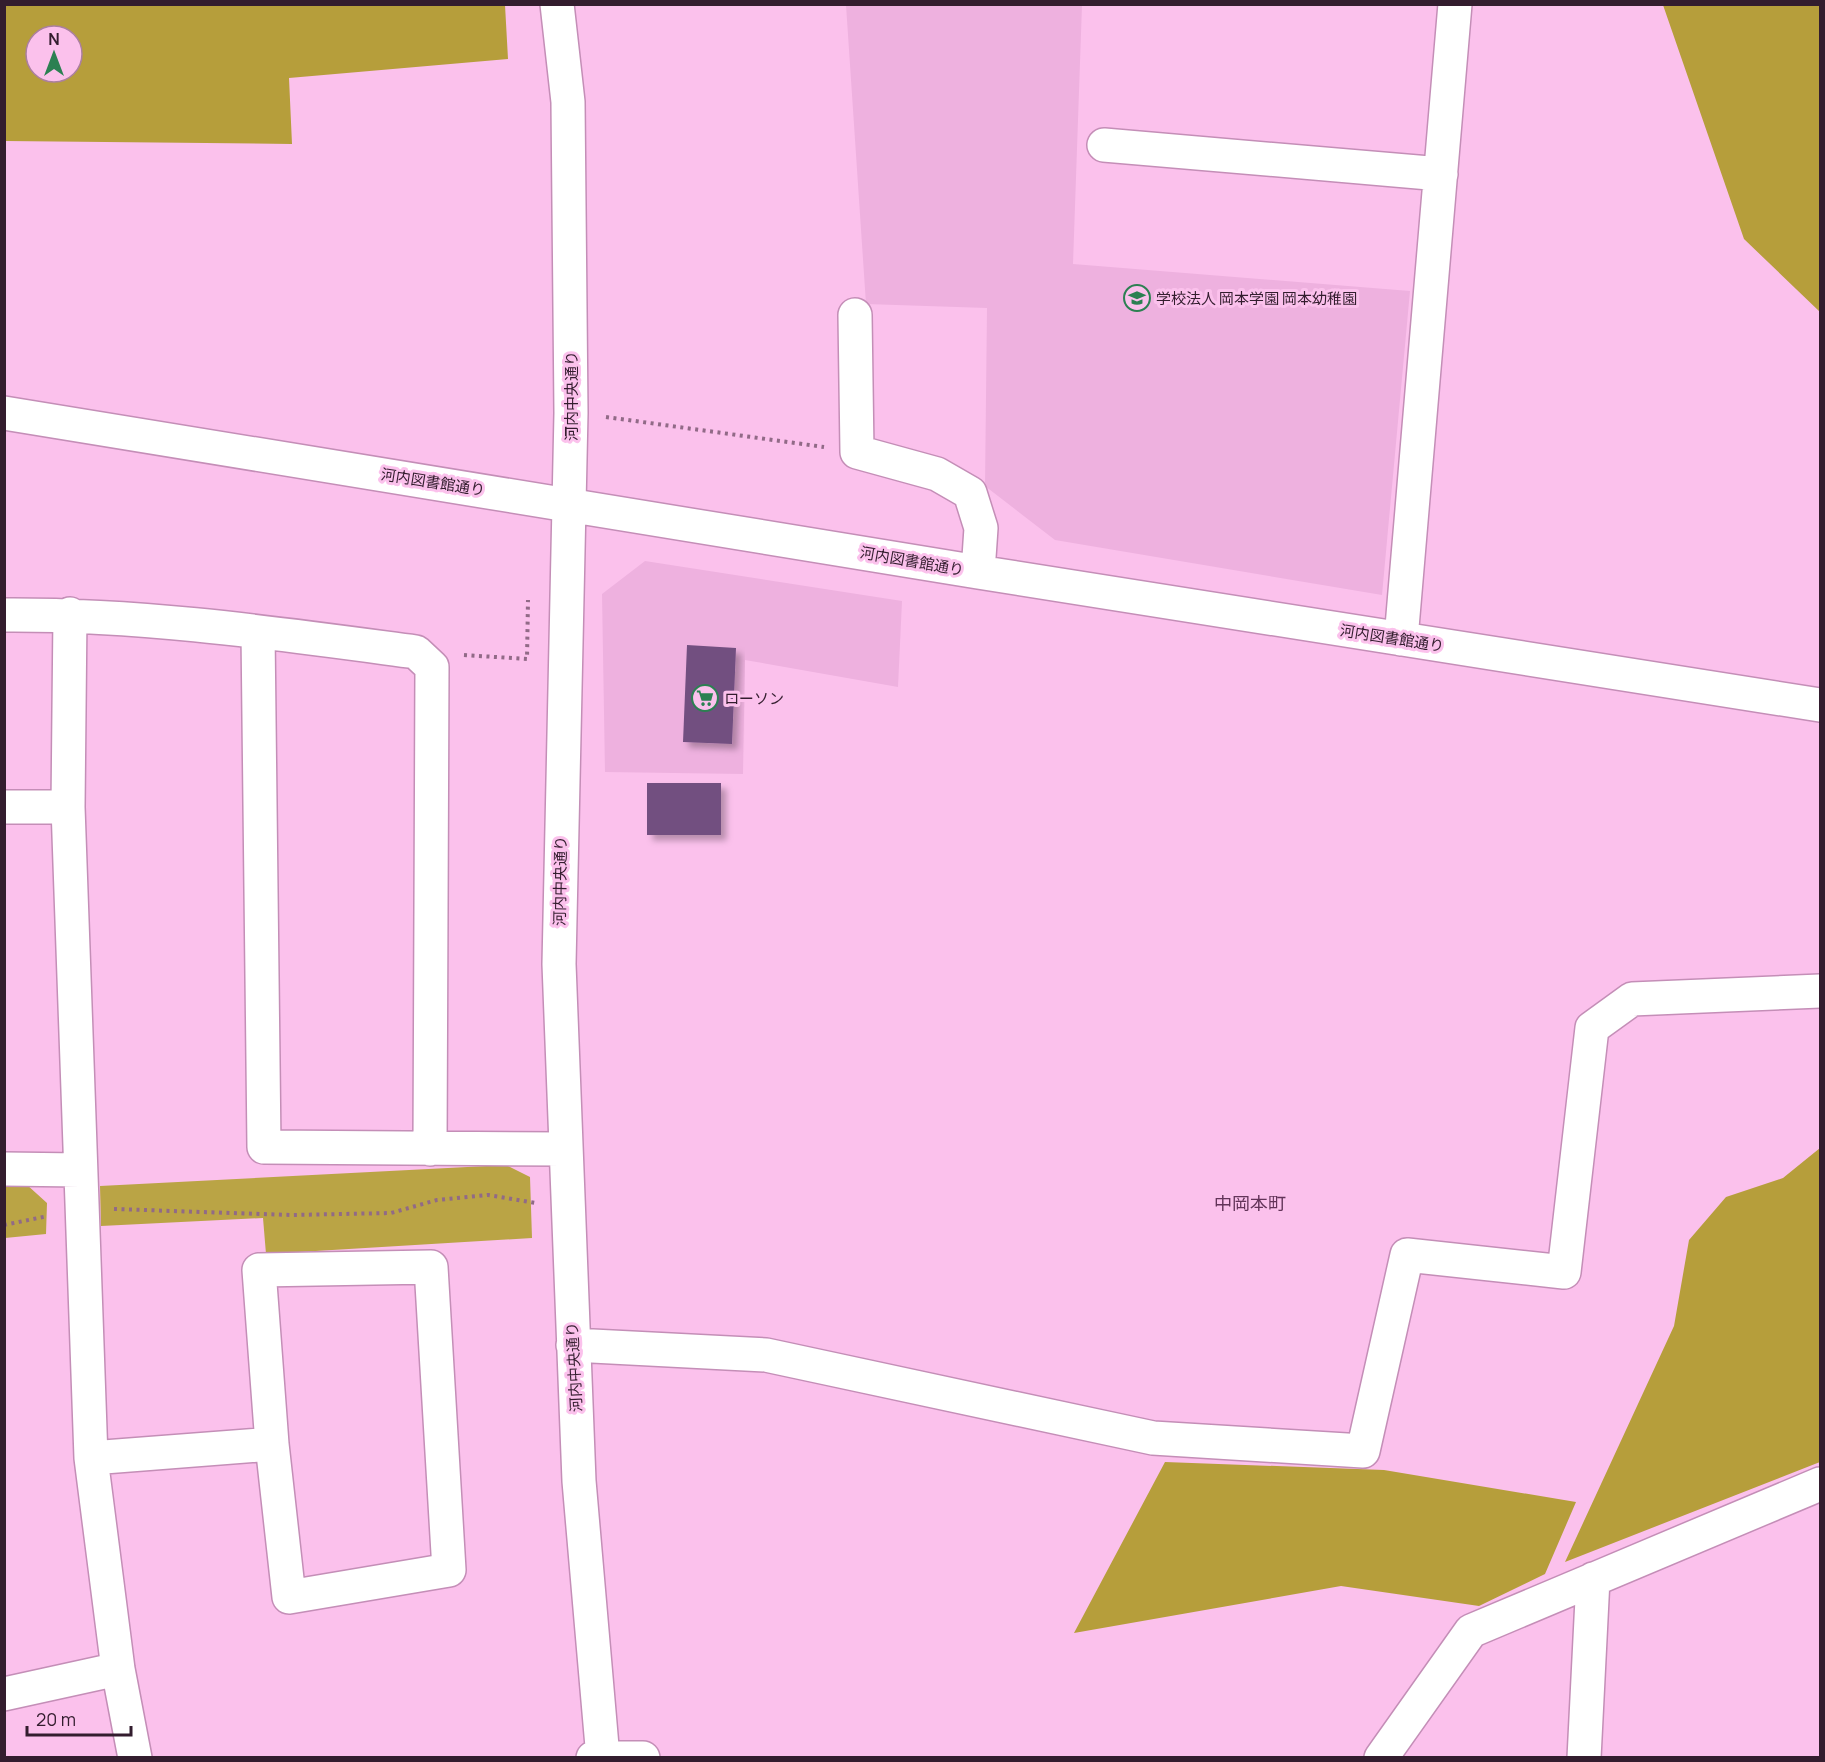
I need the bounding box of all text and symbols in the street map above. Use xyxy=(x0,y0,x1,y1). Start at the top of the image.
north arrow xyxy=(24,24,84,84)
text: N xyxy=(48,28,60,50)
school or university icon: 学校法人 岡本学園 岡本幼稚園 xyxy=(1122,283,1152,313)
place label: 学校法人 岡本学園 岡本幼稚園 xyxy=(1156,288,1357,309)
street label: 河内中央通り xyxy=(561,351,582,441)
street label: 河内図書館通り xyxy=(379,463,487,501)
street label: 河内図書館通り xyxy=(858,542,966,580)
street label: 河内図書館通り xyxy=(1338,619,1446,657)
supermarket icon: ローソン xyxy=(690,683,720,713)
place label: ローソン xyxy=(724,688,784,709)
street label: 河内中央通り xyxy=(549,836,571,926)
district label: 中岡本町 xyxy=(1214,1191,1286,1215)
street label: 河内中央通り xyxy=(561,1322,587,1412)
scale bar xyxy=(27,1699,130,1737)
text: 20 m xyxy=(36,1707,76,1731)

